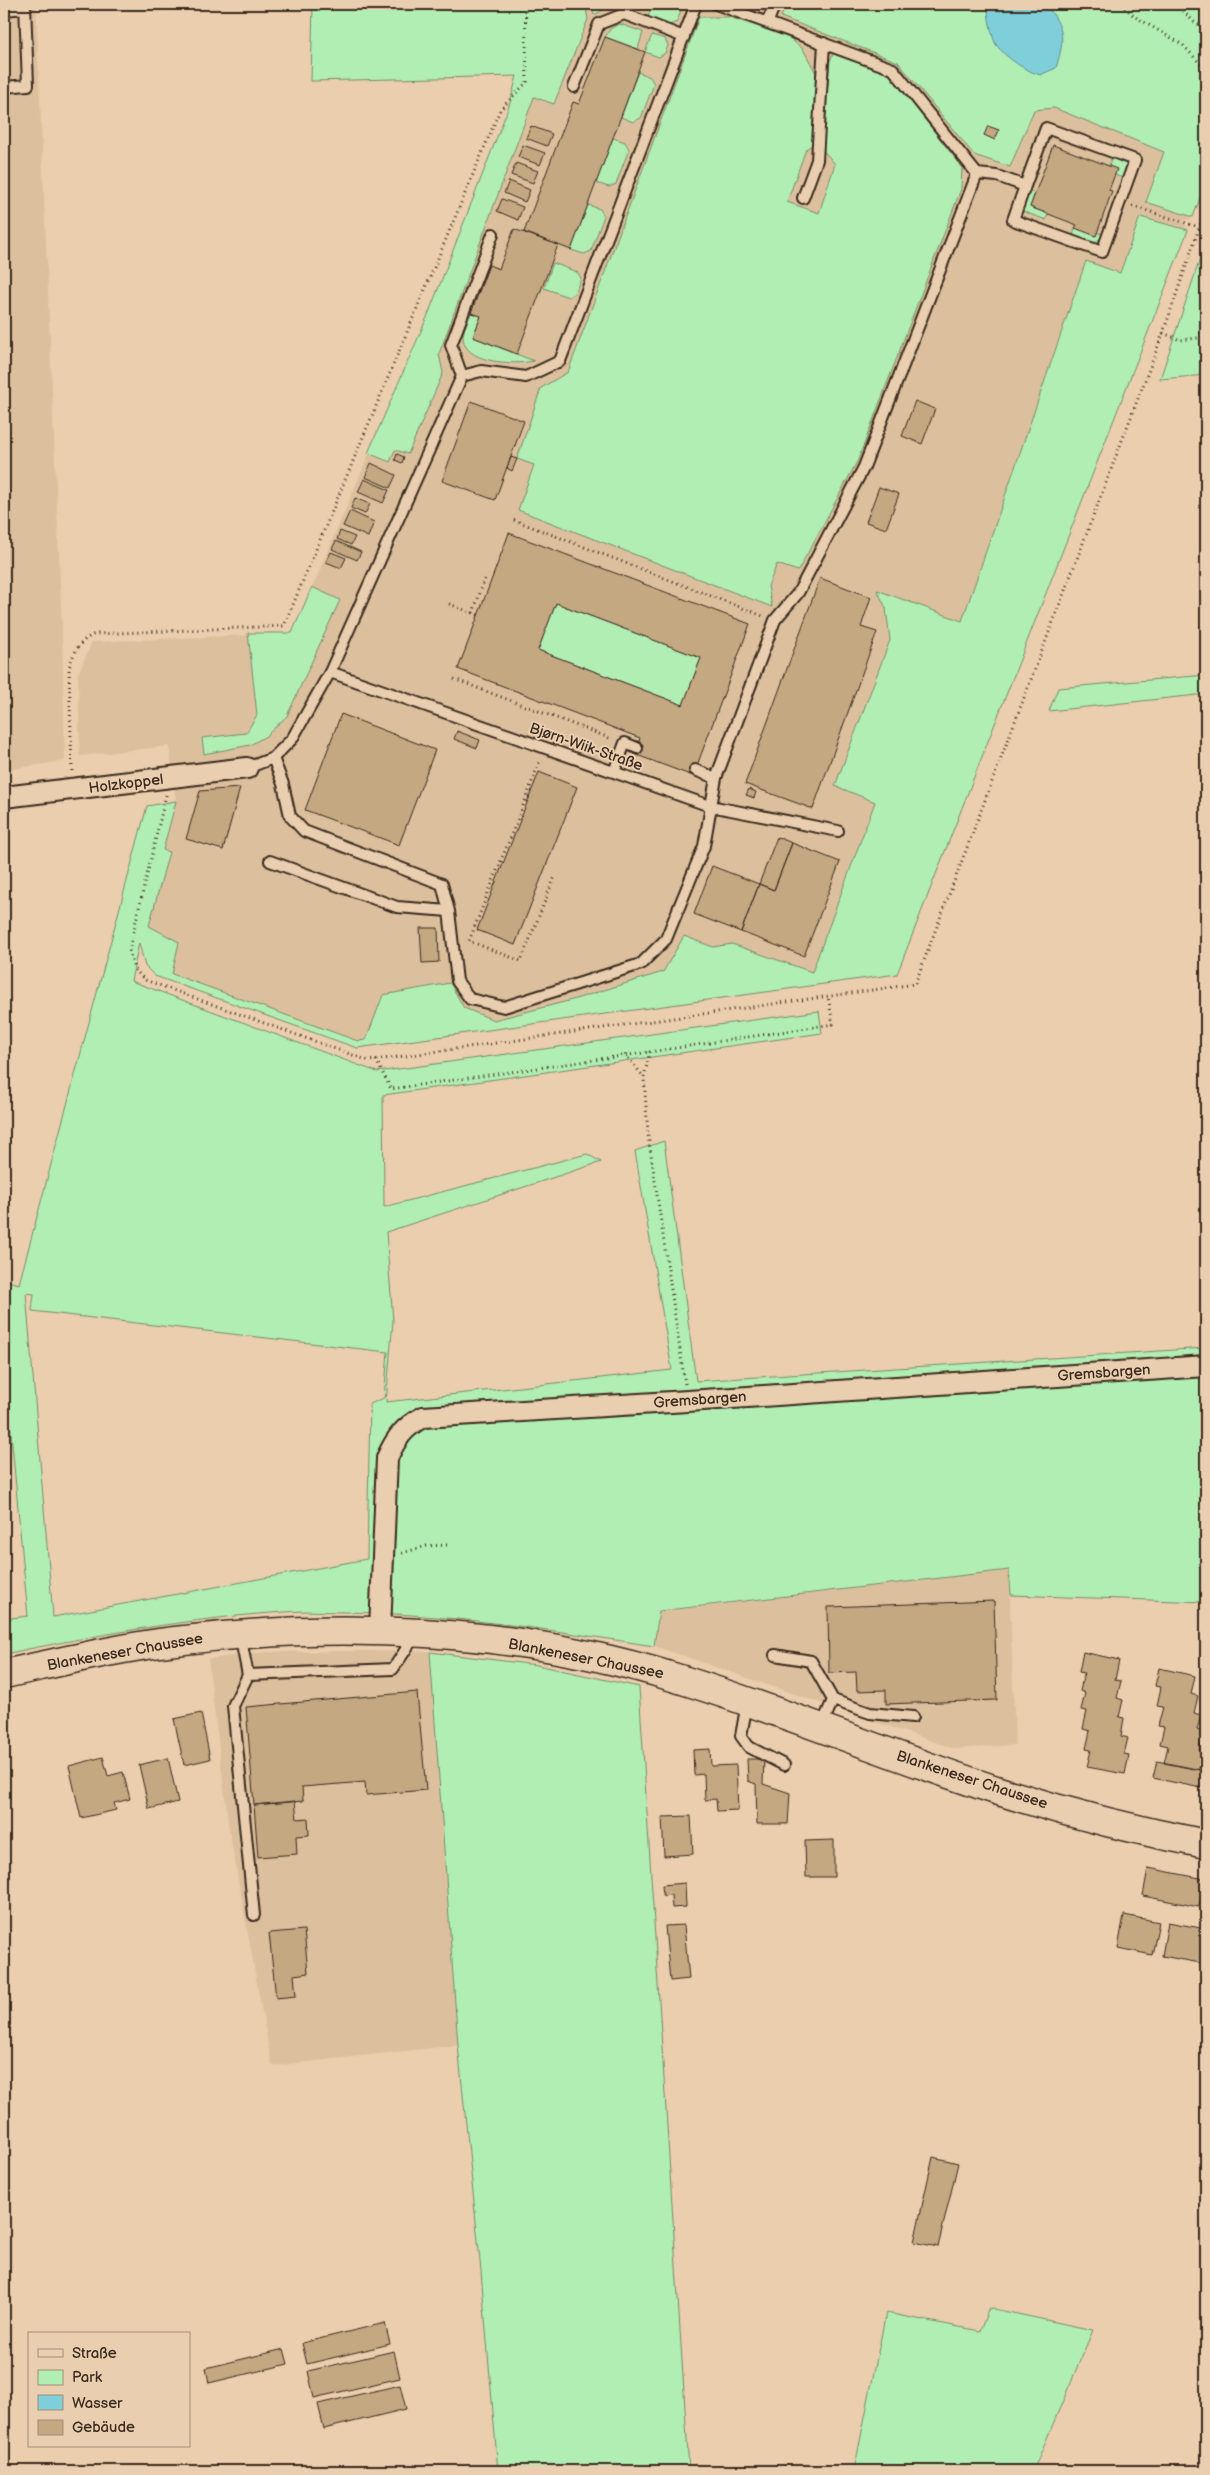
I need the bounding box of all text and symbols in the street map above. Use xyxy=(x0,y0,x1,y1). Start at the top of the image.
street label: Bjørn-Wiik-Straße xyxy=(527,719,645,775)
street label: Holzkoppel xyxy=(87,770,165,798)
street label: Gremsbargen xyxy=(1057,1360,1151,1386)
street label: Gremsbargen xyxy=(653,1387,747,1413)
street label: Blankeneser Chaussee xyxy=(46,1629,205,1675)
street label: Blankeneser Chaussee xyxy=(507,1635,665,1683)
street label: Blankeneser Chaussee xyxy=(894,1747,1050,1813)
legend xyxy=(28,2332,190,2448)
text: Straße xyxy=(72,2344,117,2363)
text: Park xyxy=(72,2368,103,2387)
text: Wasser xyxy=(72,2394,123,2413)
text: Gebäude xyxy=(72,2418,135,2437)

